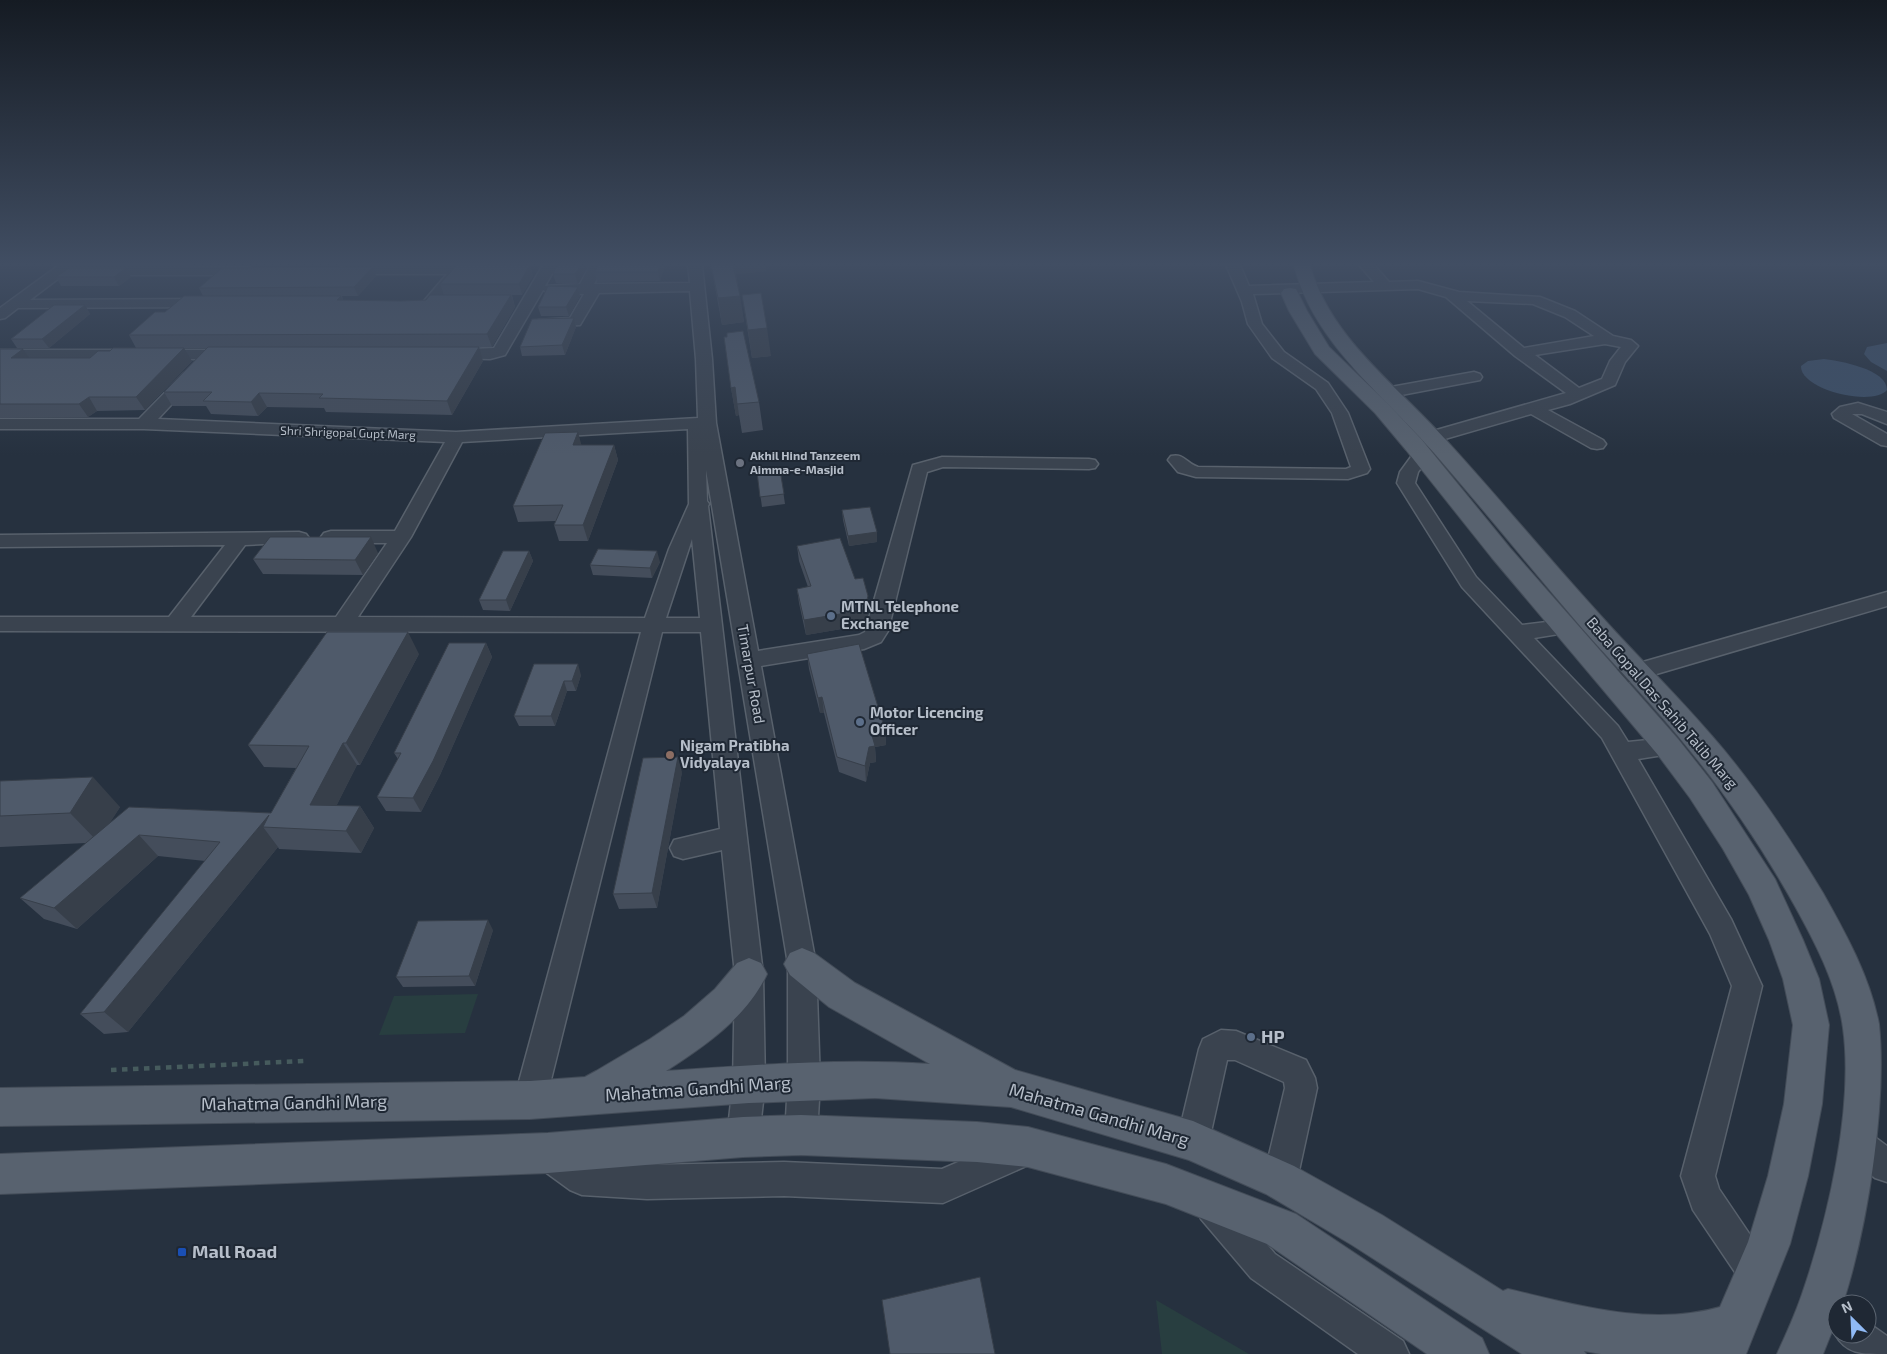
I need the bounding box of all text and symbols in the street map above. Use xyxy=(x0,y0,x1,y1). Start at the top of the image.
street label: Shri Shrigopal Gupt Marg xyxy=(280,423,416,441)
place label: Akhil Hind Tanzeem Aimma-e-Masjid xyxy=(750,448,860,477)
marker: Akhil Hind Tanzeem Aimma-e-Masjid xyxy=(734,457,746,469)
place label: MTNL Telephone Exchange xyxy=(841,597,959,632)
marker: MTNL Telephone Exchange xyxy=(825,610,837,622)
street label: Baba Gopal Das Sahib Talib Marg xyxy=(1583,613,1742,792)
street label: Timarpur Road xyxy=(734,623,770,725)
place label: Motor Licencing Officer xyxy=(870,703,984,738)
marker: Motor Licencing Officer xyxy=(854,716,866,728)
place label: Nigam Pratibha Vidyalaya xyxy=(680,736,790,772)
marker: Nigam Pratibha Vidyalaya xyxy=(664,749,676,761)
place label: HP xyxy=(1261,1025,1285,1047)
marker: HP xyxy=(1245,1031,1257,1043)
street label: Mahatma Gandhi Marg xyxy=(604,1071,792,1105)
street label: Mahatma Gandhi Marg xyxy=(1007,1078,1192,1150)
street label: Mahatma Gandhi Marg xyxy=(201,1089,387,1115)
place label: Mall Road xyxy=(192,1240,277,1262)
marker: Mall Road xyxy=(176,1246,188,1258)
north arrow xyxy=(1827,1294,1877,1344)
text: N xyxy=(1838,1297,1855,1316)

